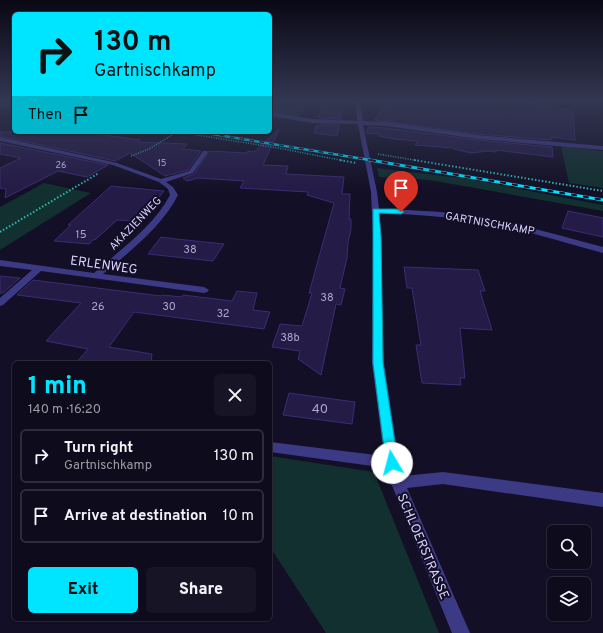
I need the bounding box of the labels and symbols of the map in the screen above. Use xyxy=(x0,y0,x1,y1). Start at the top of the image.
house number: 15 xyxy=(158,158,166,169)
house number: 26 xyxy=(56,160,66,171)
pin xyxy=(384,171,418,212)
street label: AKAZIENWEG xyxy=(107,194,165,253)
street label: GARTNISCHKAMP xyxy=(444,209,536,239)
house number: 15 xyxy=(76,228,87,242)
house number: 38 xyxy=(183,243,197,257)
street label: ERLENWEG xyxy=(69,253,138,279)
house number: 38 xyxy=(320,291,334,305)
house number: 26 xyxy=(91,300,105,314)
house number: 30 xyxy=(162,300,176,314)
house number: 32 xyxy=(216,307,230,321)
house number: 38b xyxy=(280,331,300,345)
house number: 40 xyxy=(312,402,328,418)
position arrow xyxy=(371,442,413,484)
street label: SCHLOERSTRASSE xyxy=(393,492,452,602)

